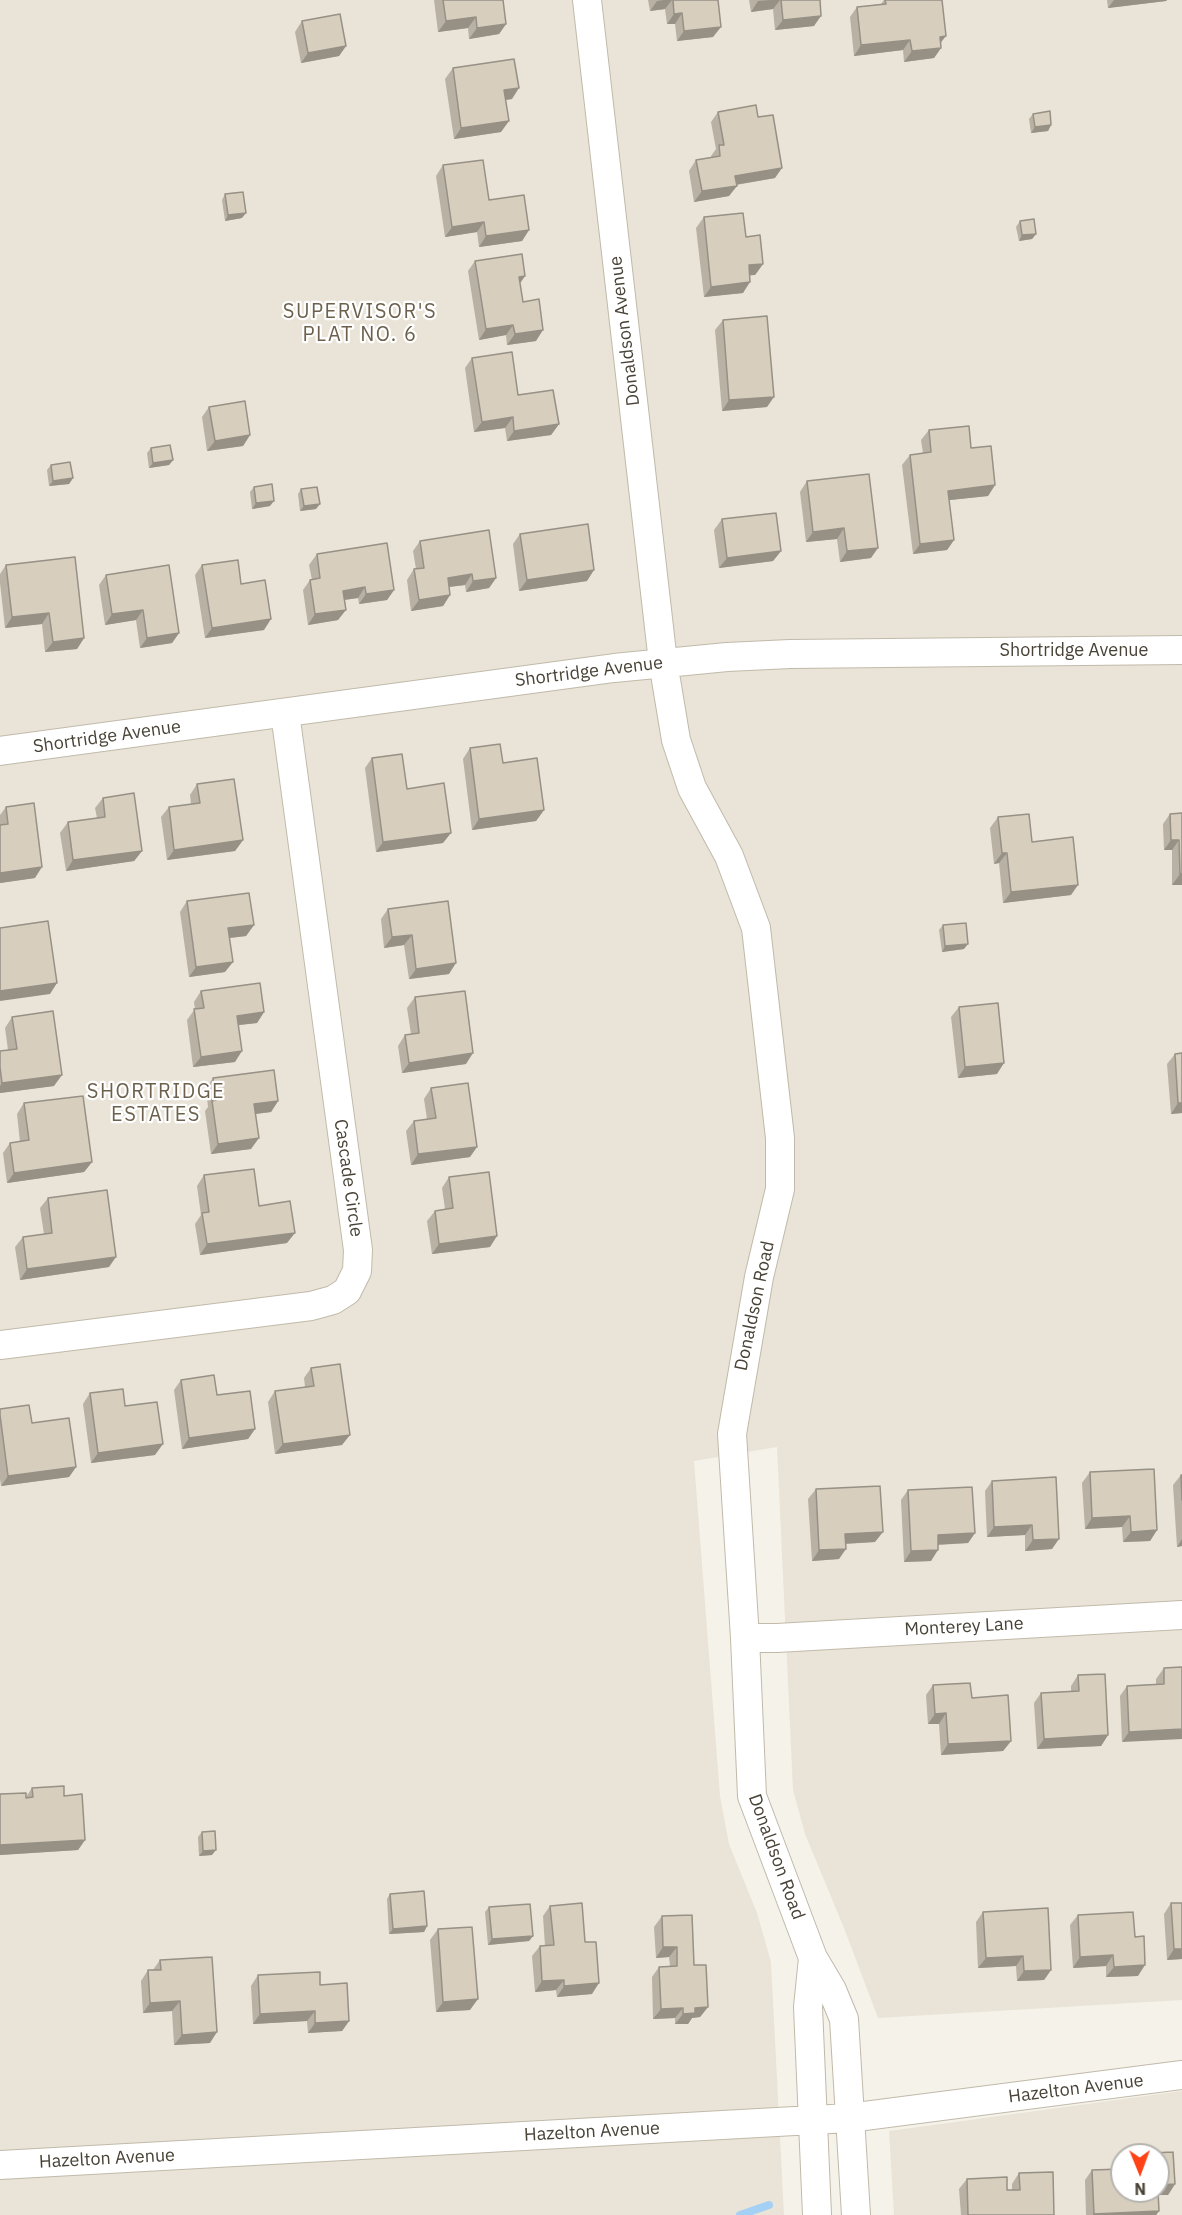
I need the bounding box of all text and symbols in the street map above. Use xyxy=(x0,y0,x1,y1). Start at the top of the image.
street label: Donaldson Avenue xyxy=(605,255,645,407)
district label: SUPERVISOR'S PLAT NO. 6 xyxy=(283,300,437,347)
street label: Shortridge Avenue xyxy=(1000,640,1148,662)
street label: Shortridge Avenue xyxy=(514,652,664,692)
street label: Shortridge Avenue xyxy=(32,716,182,758)
district label: SHORTRIDGE ESTATES xyxy=(87,1080,225,1127)
street label: Cascade Circle xyxy=(329,1118,367,1238)
street label: Donaldson Road xyxy=(731,1239,779,1373)
street label: Monterey Lane xyxy=(904,1613,1024,1641)
street label: Donaldson Road xyxy=(743,1791,809,1923)
street label: Hazelton Avenue xyxy=(1007,2070,1145,2108)
street label: Hazelton Avenue xyxy=(523,2118,661,2146)
north arrow xyxy=(1110,2143,1170,2203)
street label: Hazelton Avenue xyxy=(38,2145,176,2173)
text: N xyxy=(1134,2179,1146,2199)

